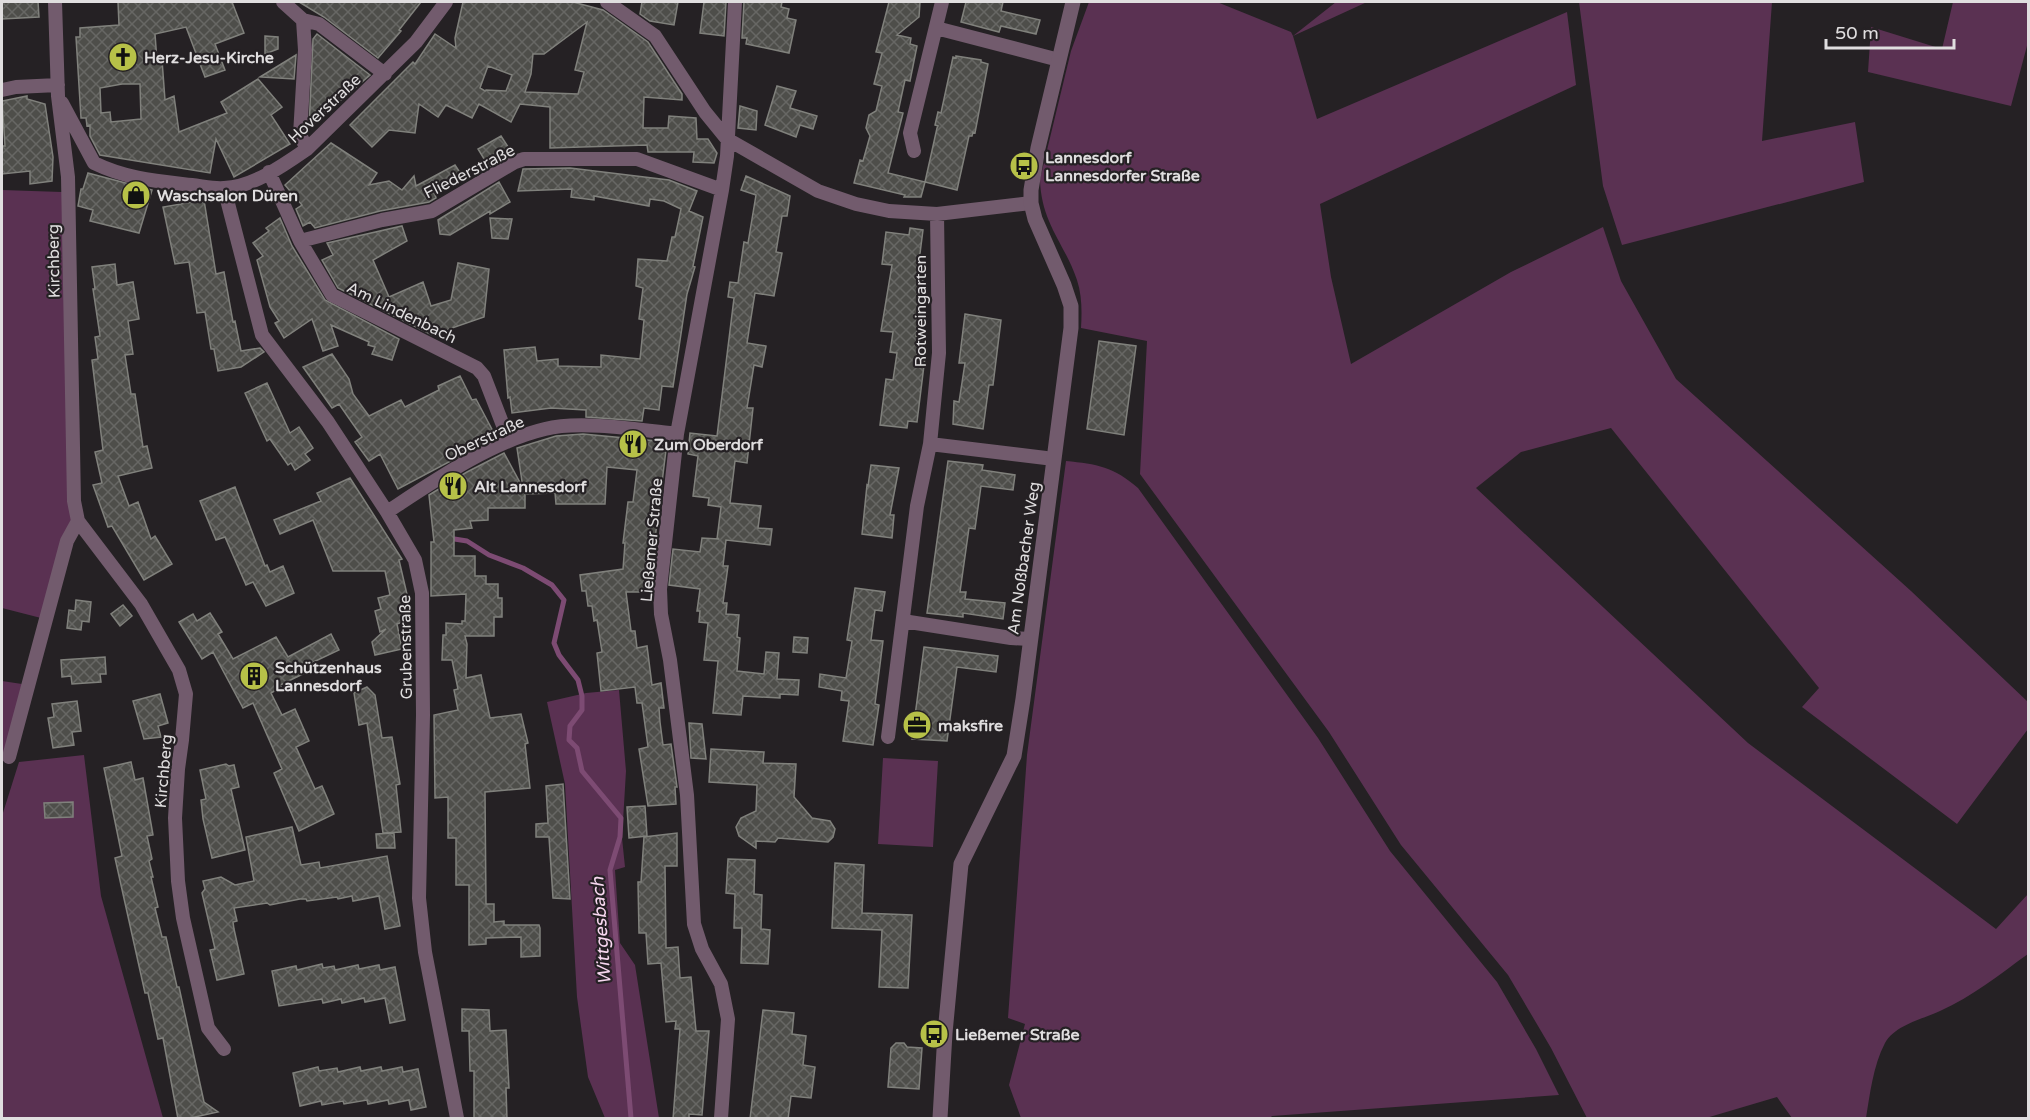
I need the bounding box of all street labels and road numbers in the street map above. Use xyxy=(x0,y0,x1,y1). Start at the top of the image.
street label: Hoverstraße xyxy=(284,70,365,148)
street label: Fliederstraße xyxy=(421,140,518,203)
street label: Kirchberg xyxy=(43,224,65,298)
street label: Rotweingarten xyxy=(911,255,931,367)
street label: Am Lindenbach xyxy=(343,278,460,348)
street label: Oberstraße xyxy=(441,412,528,466)
street label: Ließemer Straße xyxy=(637,477,667,603)
street label: Am Noßbacher Weg xyxy=(1003,480,1045,636)
street label: Grubenstraße xyxy=(395,595,417,699)
street label: Kirchberg xyxy=(151,733,177,809)

